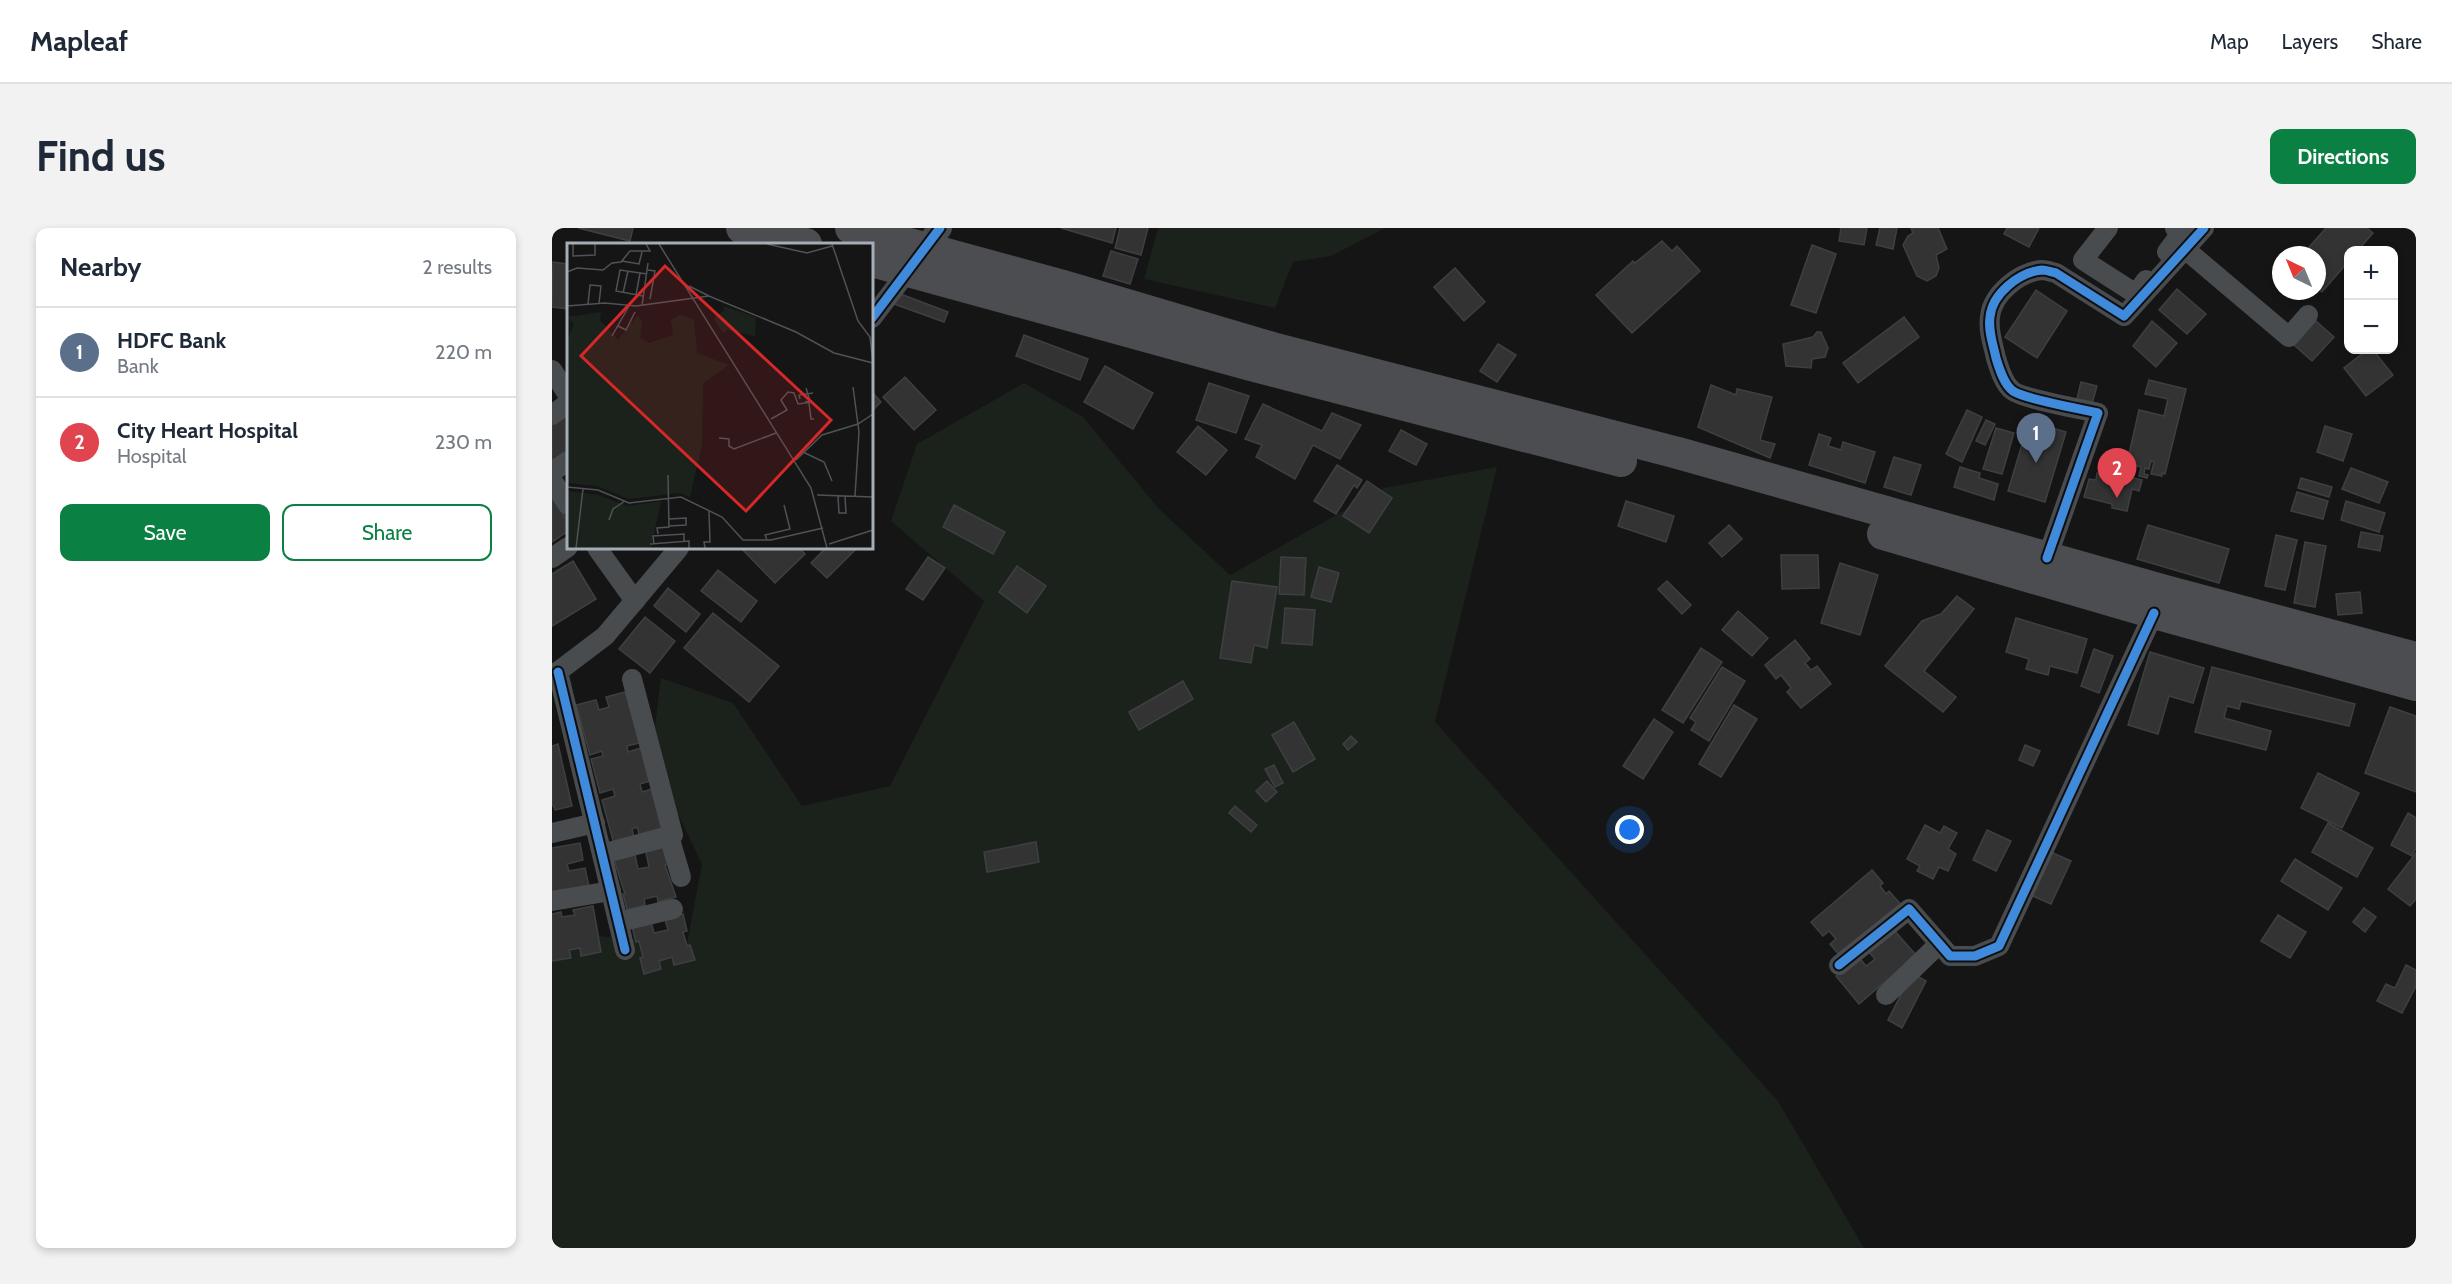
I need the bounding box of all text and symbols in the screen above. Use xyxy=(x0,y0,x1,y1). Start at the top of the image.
text: Mapleaf xyxy=(30,24,128,58)
text: Map xyxy=(2210,29,2249,54)
text: Layers xyxy=(2282,29,2338,54)
text: Share xyxy=(2371,29,2422,54)
button: Directions xyxy=(2270,129,2416,184)
text: Find us xyxy=(36,130,165,182)
inset map xyxy=(567,243,873,549)
north arrow xyxy=(2272,246,2326,300)
map controls xyxy=(2344,246,2398,354)
button: + xyxy=(2344,246,2398,300)
text: Nearby xyxy=(60,251,141,283)
text: 2 results xyxy=(422,255,492,279)
button: − xyxy=(2344,300,2398,354)
text: HDFC Bank xyxy=(117,327,226,354)
text: 1 xyxy=(76,340,83,364)
text: 220 m xyxy=(435,340,492,364)
text: Bank xyxy=(117,354,159,378)
pin: 1 xyxy=(2016,414,2056,463)
text: City Heart Hospital xyxy=(117,417,298,444)
text: 2 xyxy=(74,430,85,454)
text: 230 m xyxy=(435,430,492,454)
text: Hospital xyxy=(117,444,187,468)
pin: 2 xyxy=(2098,448,2136,498)
button: Save xyxy=(60,504,270,561)
button: Share xyxy=(282,504,492,561)
your location xyxy=(1615,815,1644,844)

